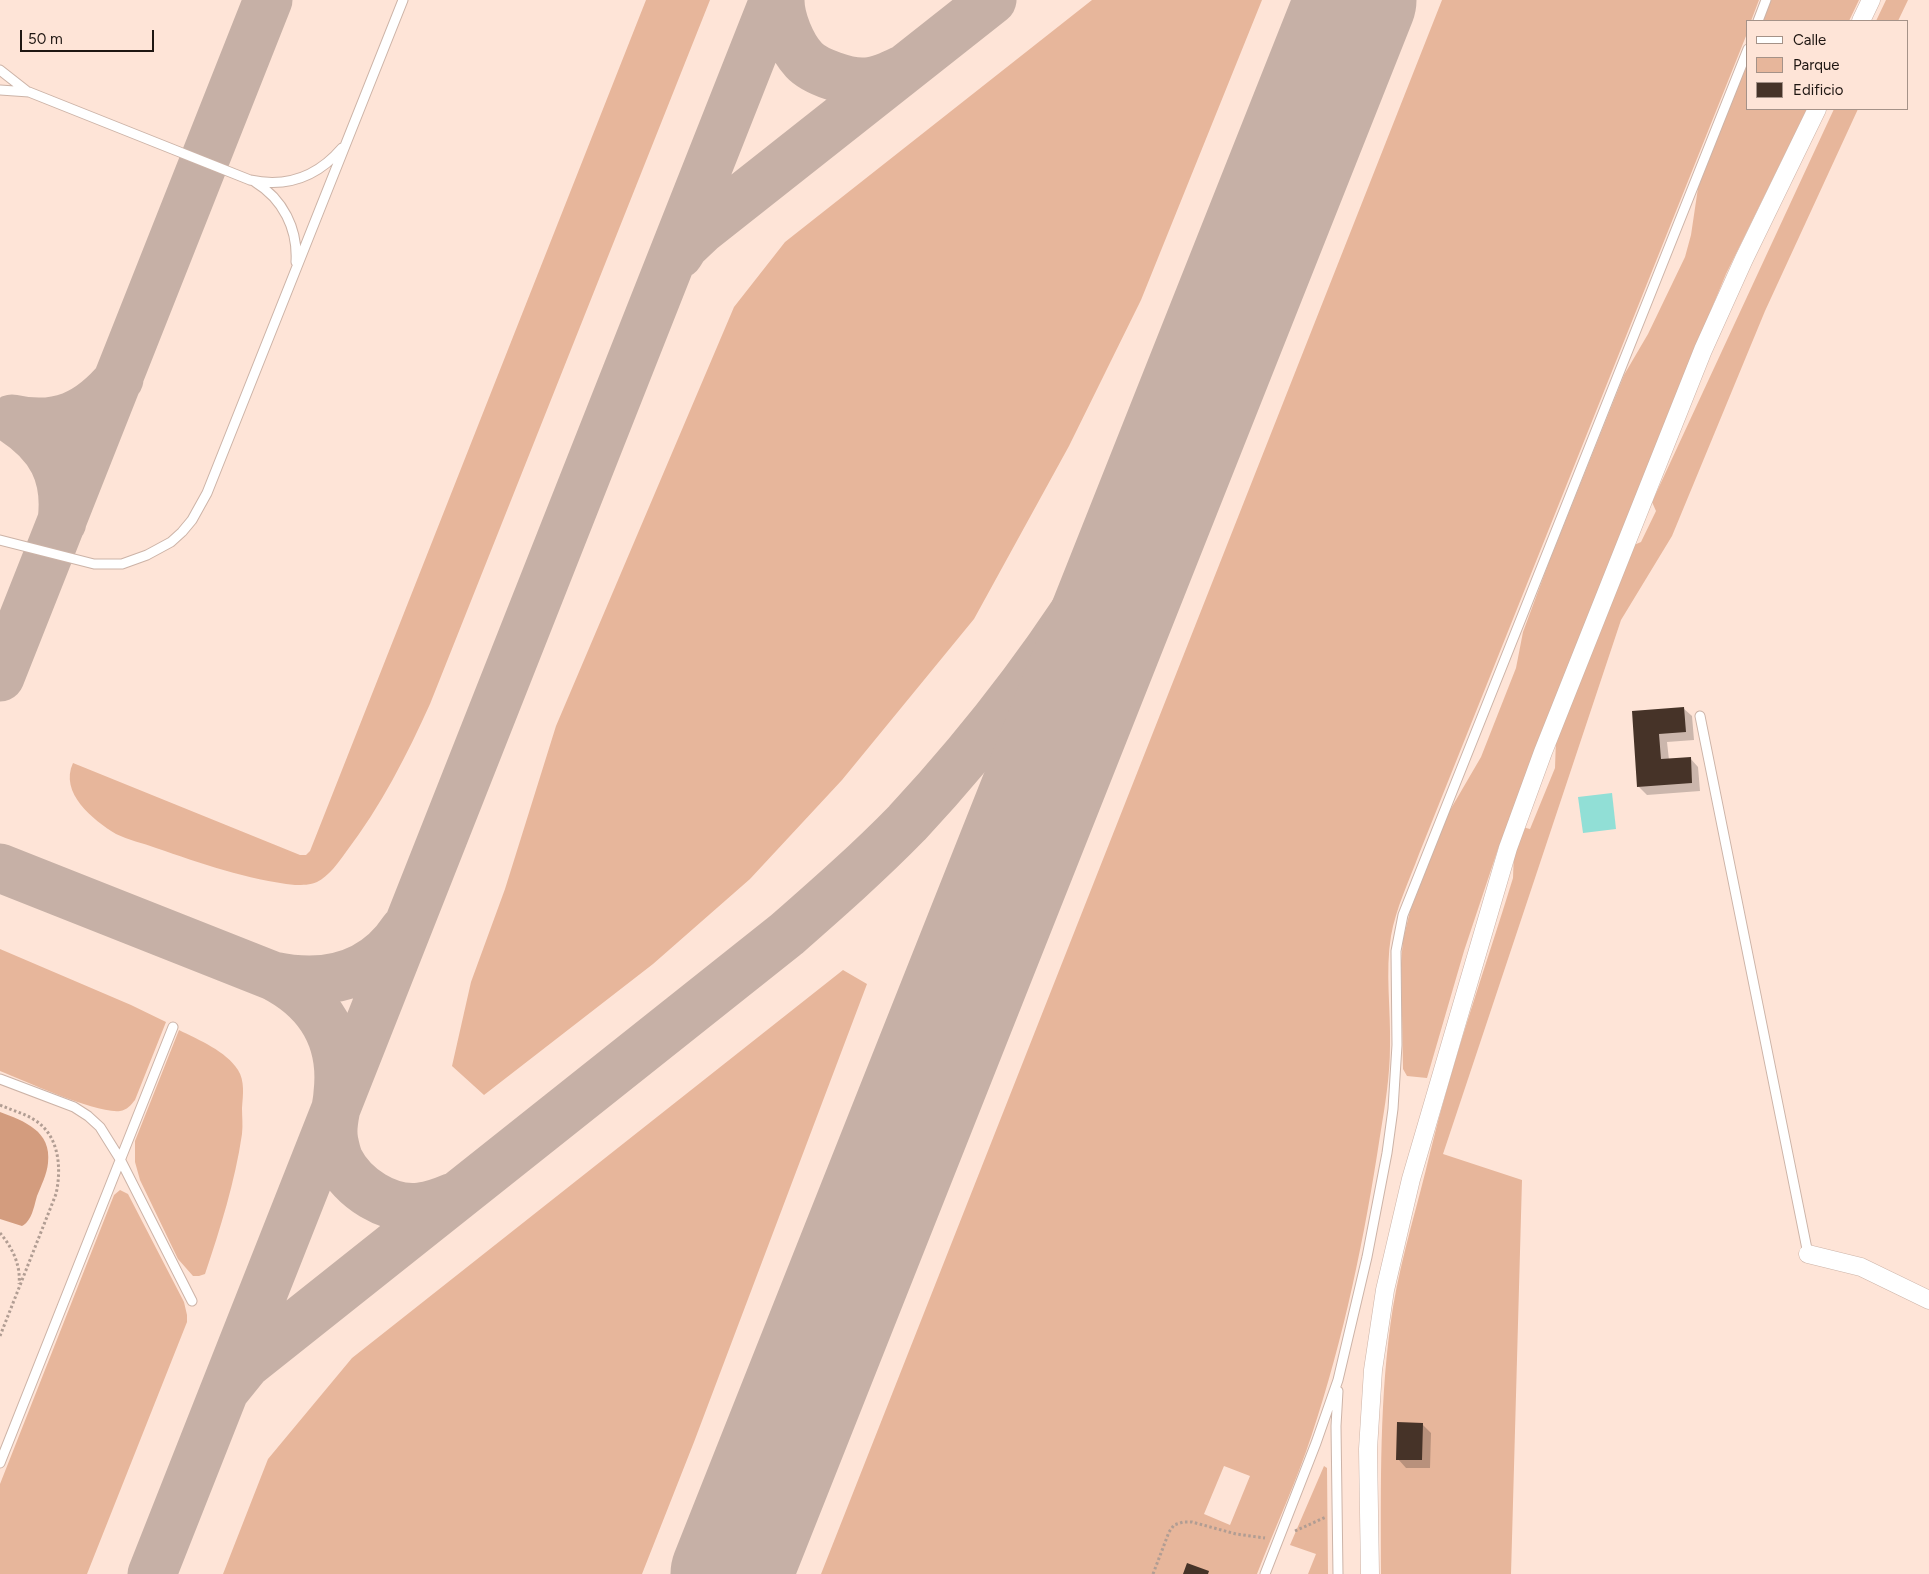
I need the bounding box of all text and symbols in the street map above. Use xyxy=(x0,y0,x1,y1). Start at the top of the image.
scale bar xyxy=(22,20,156,52)
legend xyxy=(1746,20,1909,110)
text: 50 m xyxy=(28,30,63,48)
text: Calle xyxy=(1793,31,1826,49)
text: Parque xyxy=(1793,56,1840,74)
text: Edificio xyxy=(1793,81,1843,99)

